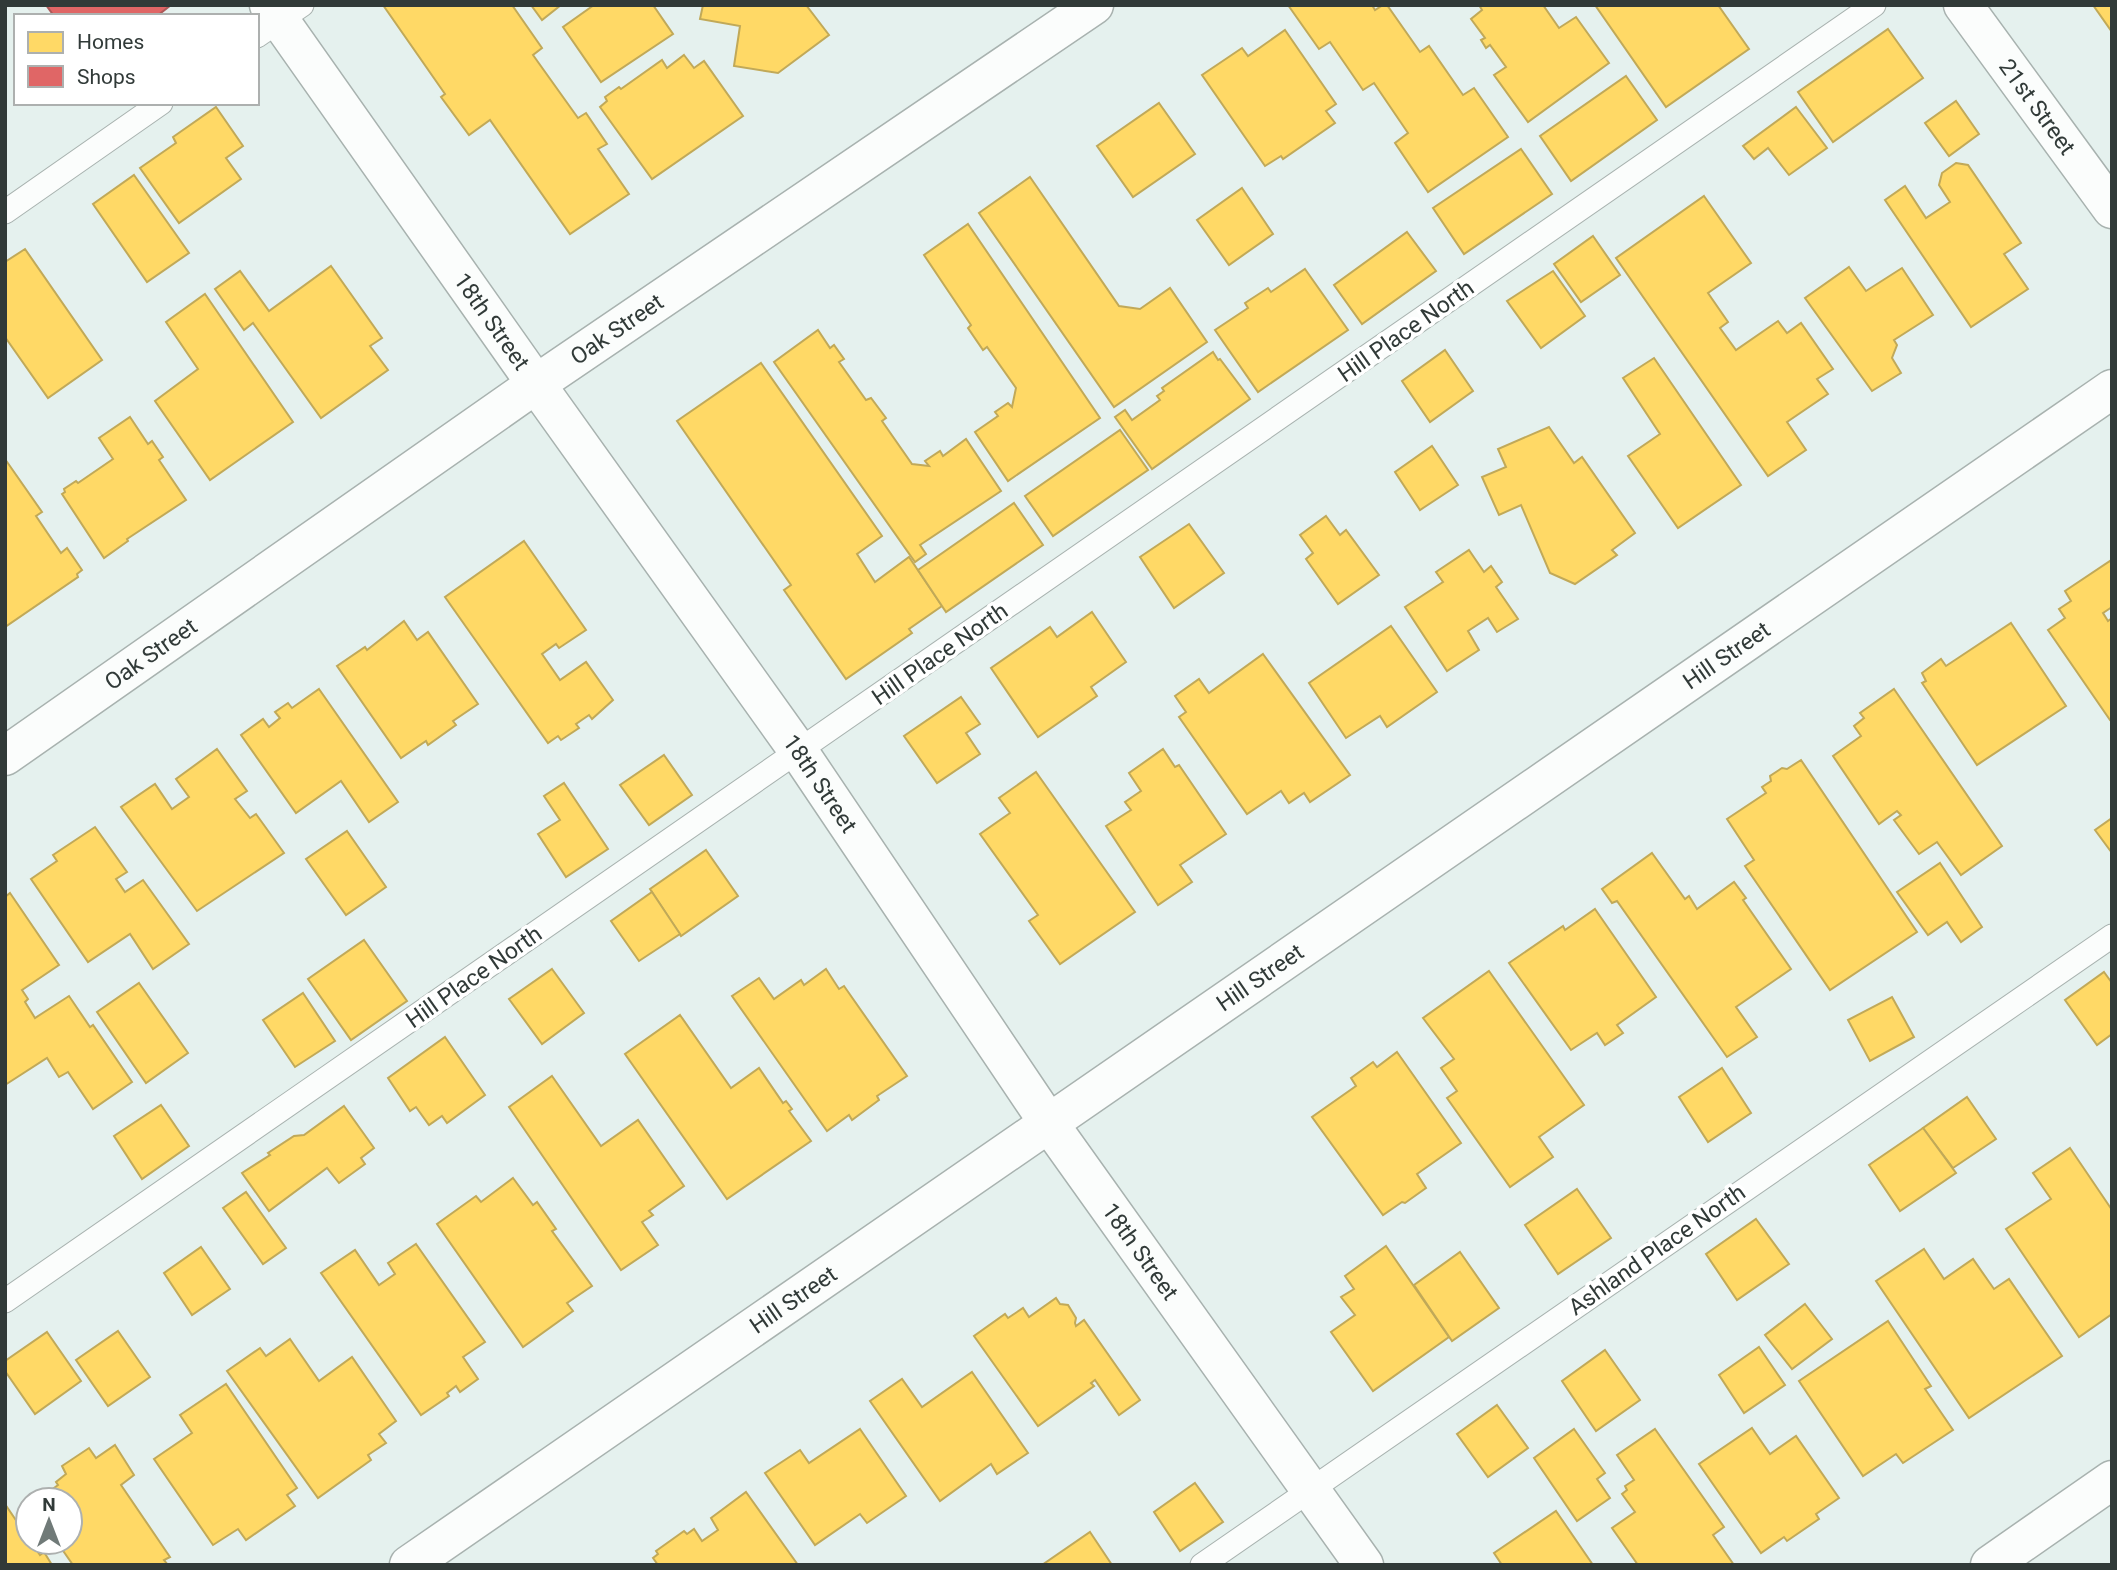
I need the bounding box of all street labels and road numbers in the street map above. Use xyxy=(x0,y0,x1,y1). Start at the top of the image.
street label: 21st Street xyxy=(1993,54,2081,160)
street label: 18th Street xyxy=(448,268,535,375)
street label: Hill Place North xyxy=(1333,274,1479,388)
street label: Oak Street xyxy=(565,288,668,370)
street label: Hill Place North xyxy=(867,597,1013,711)
street label: Oak Street xyxy=(99,612,202,695)
street label: Hill Street xyxy=(1678,616,1775,695)
street label: 18th Street xyxy=(777,729,863,838)
street label: Hill Place North xyxy=(401,920,547,1034)
street label: Hill Street xyxy=(1211,938,1309,1017)
street label: Ashland Place North xyxy=(1563,1179,1751,1321)
street label: 18th Street xyxy=(1097,1198,1184,1305)
street label: Hill Street xyxy=(745,1260,842,1339)

